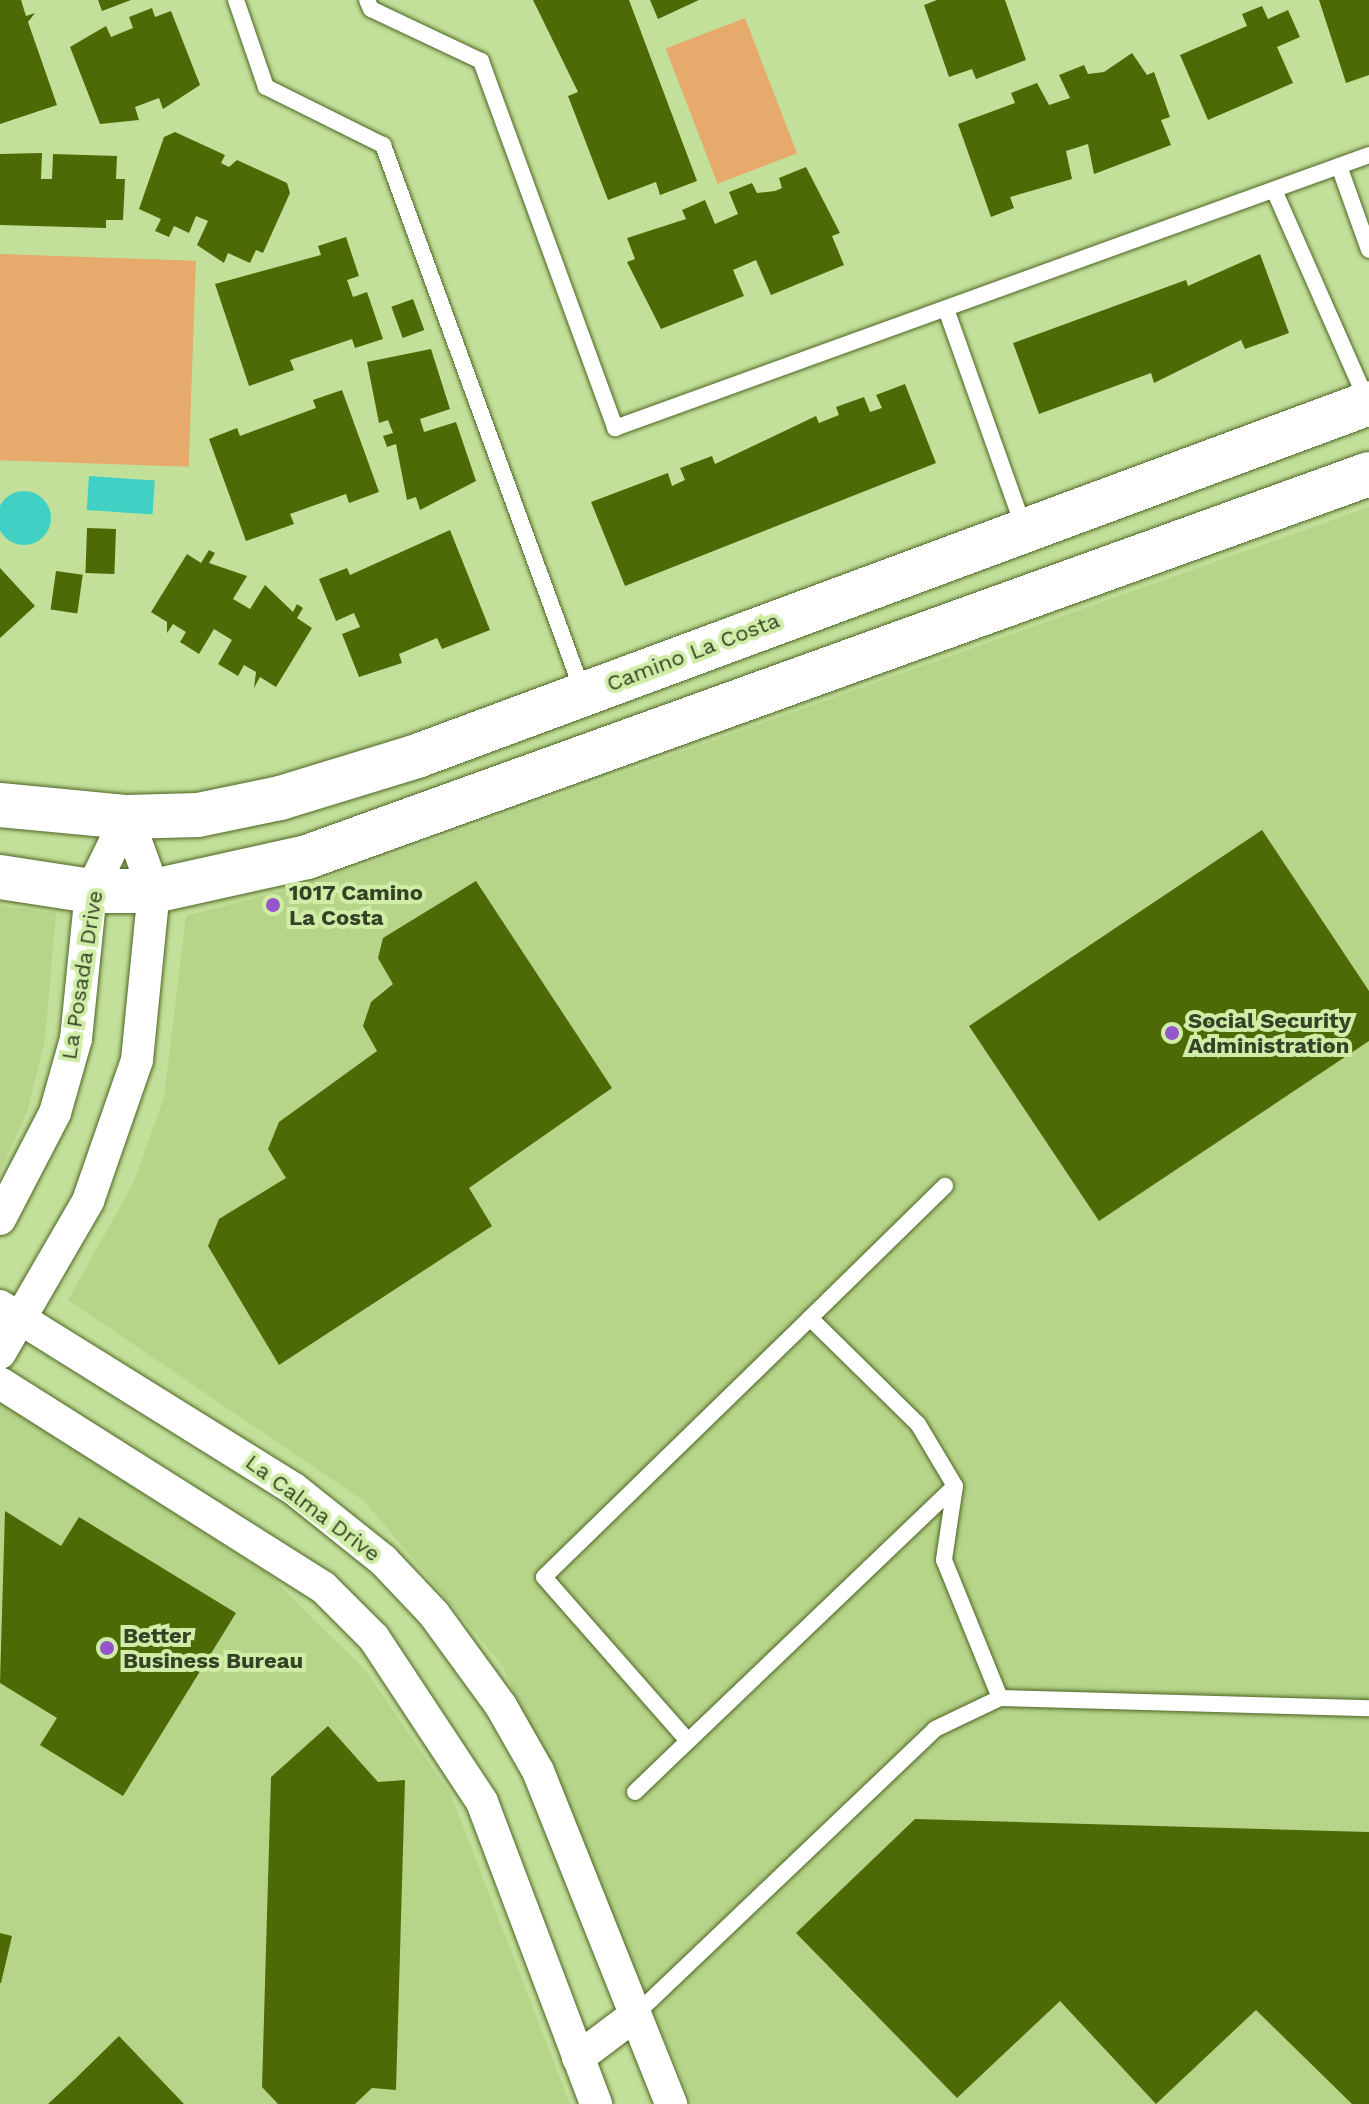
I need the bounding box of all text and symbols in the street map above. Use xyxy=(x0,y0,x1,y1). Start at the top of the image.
street label: Camino La Costa xyxy=(603,607,783,697)
place label: 1017 Camino La Costa xyxy=(289,879,423,930)
street label: La Posada Drive xyxy=(56,888,108,1062)
marker: 1017 Camino La Costa xyxy=(264,896,282,914)
place label: Social Security Administration xyxy=(1188,1007,1351,1058)
marker: Social Security Administration xyxy=(1163,1024,1181,1042)
street label: La Calma Drive xyxy=(240,1448,386,1568)
place label: Better Business Bureau xyxy=(123,1622,303,1674)
marker: Better Business Bureau xyxy=(98,1639,116,1657)

